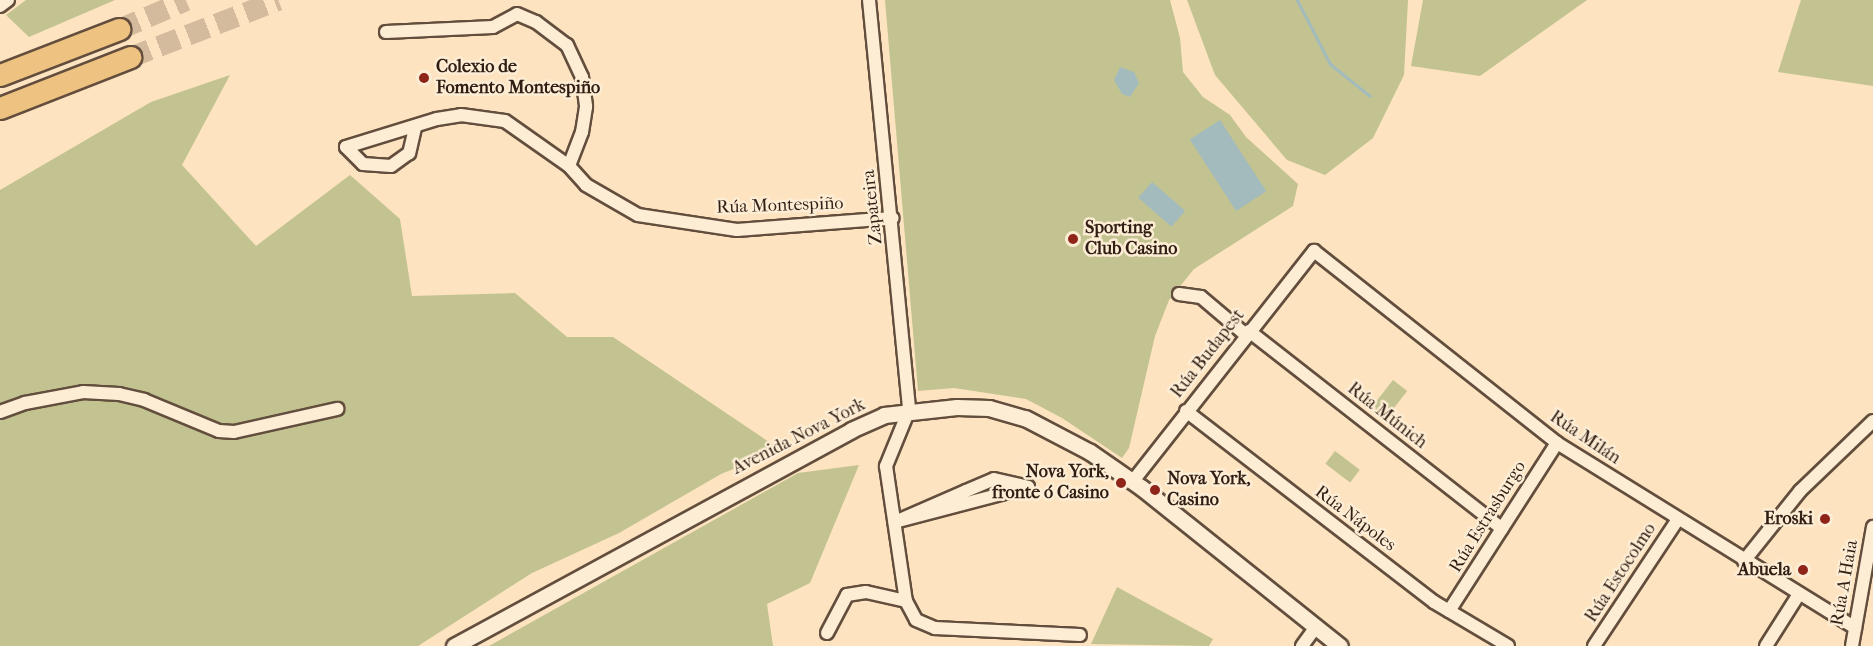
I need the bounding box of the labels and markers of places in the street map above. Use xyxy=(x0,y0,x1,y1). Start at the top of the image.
place label: Colexio de Fomento Montespiño xyxy=(436,57,600,100)
marker: Colexio de Fomento Montespiño xyxy=(417,71,431,85)
place label: Sporting Club Casino xyxy=(1085,218,1177,260)
marker: Sporting Club Casino xyxy=(1066,232,1080,246)
place label: Nova York, fronte ó Casino xyxy=(992,462,1109,504)
place label: Nova York, Casino xyxy=(1167,469,1251,512)
marker: Nova York, fronte ó Casino xyxy=(1114,476,1128,490)
marker: Nova York, Casino xyxy=(1148,483,1162,497)
place label: Eroski xyxy=(1764,508,1813,530)
marker: Eroski xyxy=(1818,512,1832,526)
place label: Abuela xyxy=(1738,559,1791,581)
marker: Abuela xyxy=(1796,563,1810,577)

